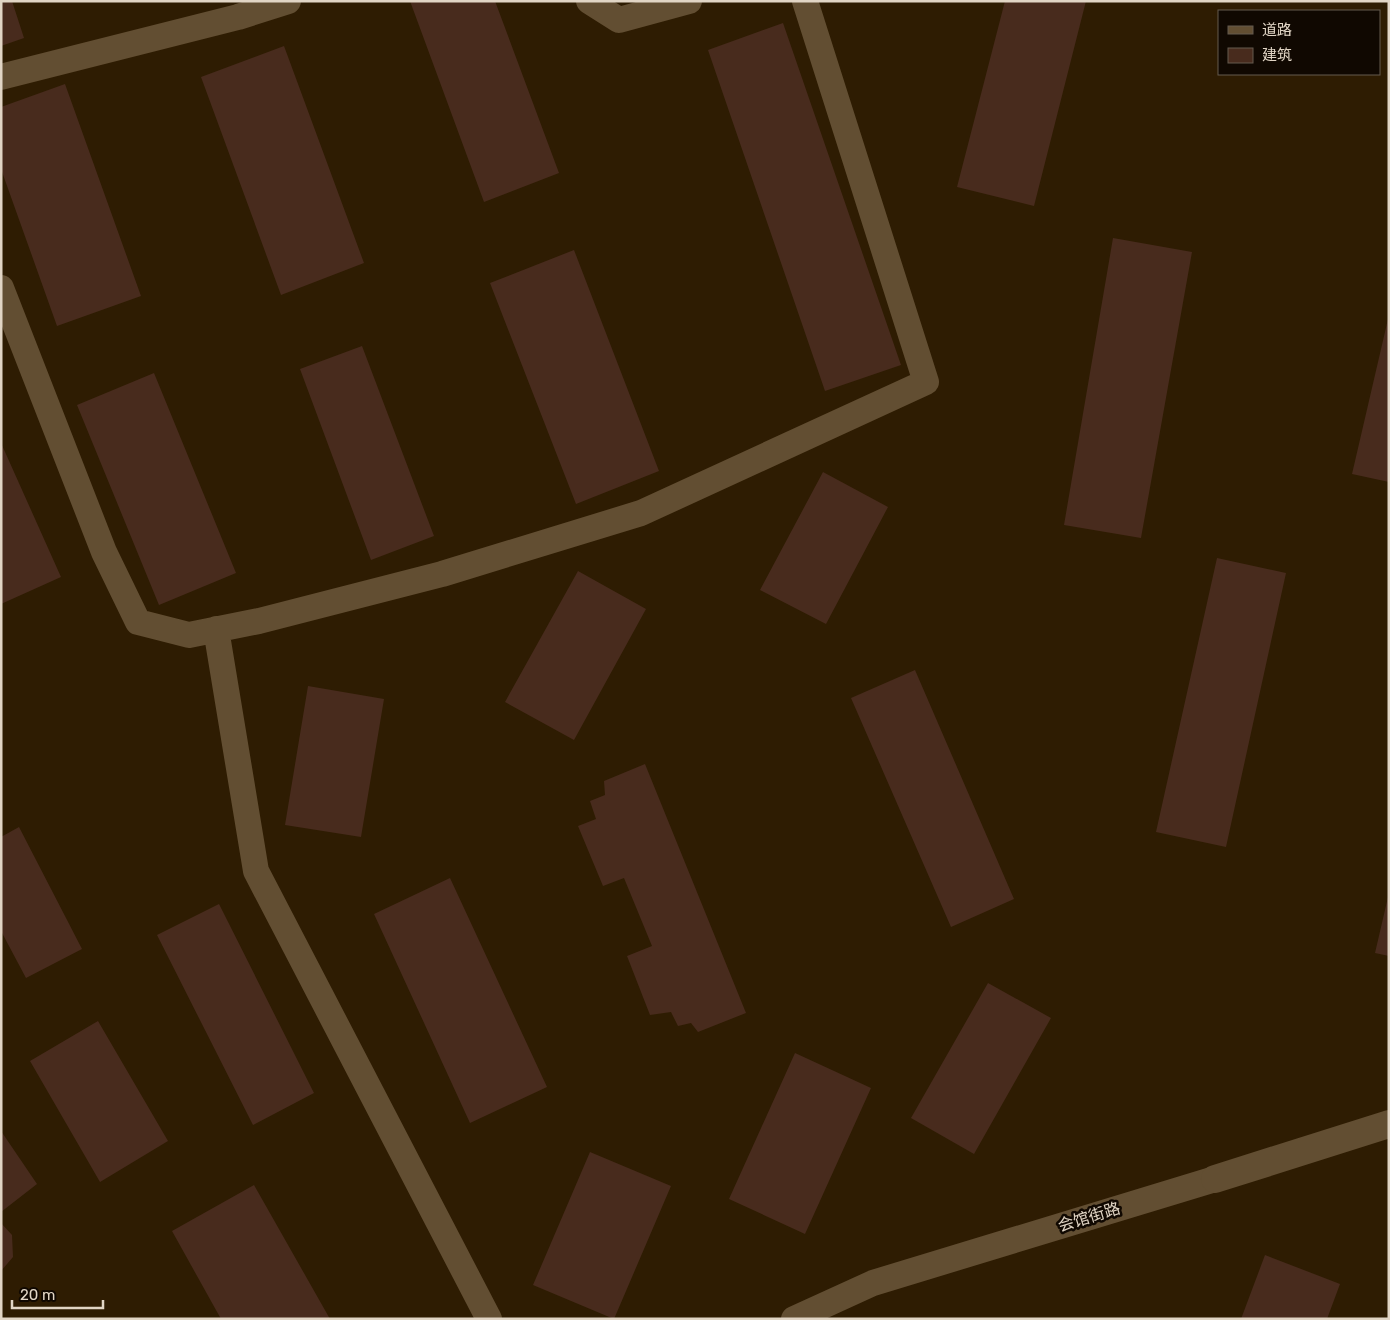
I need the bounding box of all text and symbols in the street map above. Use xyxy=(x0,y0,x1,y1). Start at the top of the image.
legend xyxy=(1218,10,1380,75)
text: 道路 xyxy=(1262,21,1292,39)
text: 建筑 xyxy=(1262,46,1292,64)
street label: 会馆街路 xyxy=(1056,1199,1122,1235)
scale bar xyxy=(12,1278,104,1310)
text: 20 m xyxy=(20,1286,55,1304)

